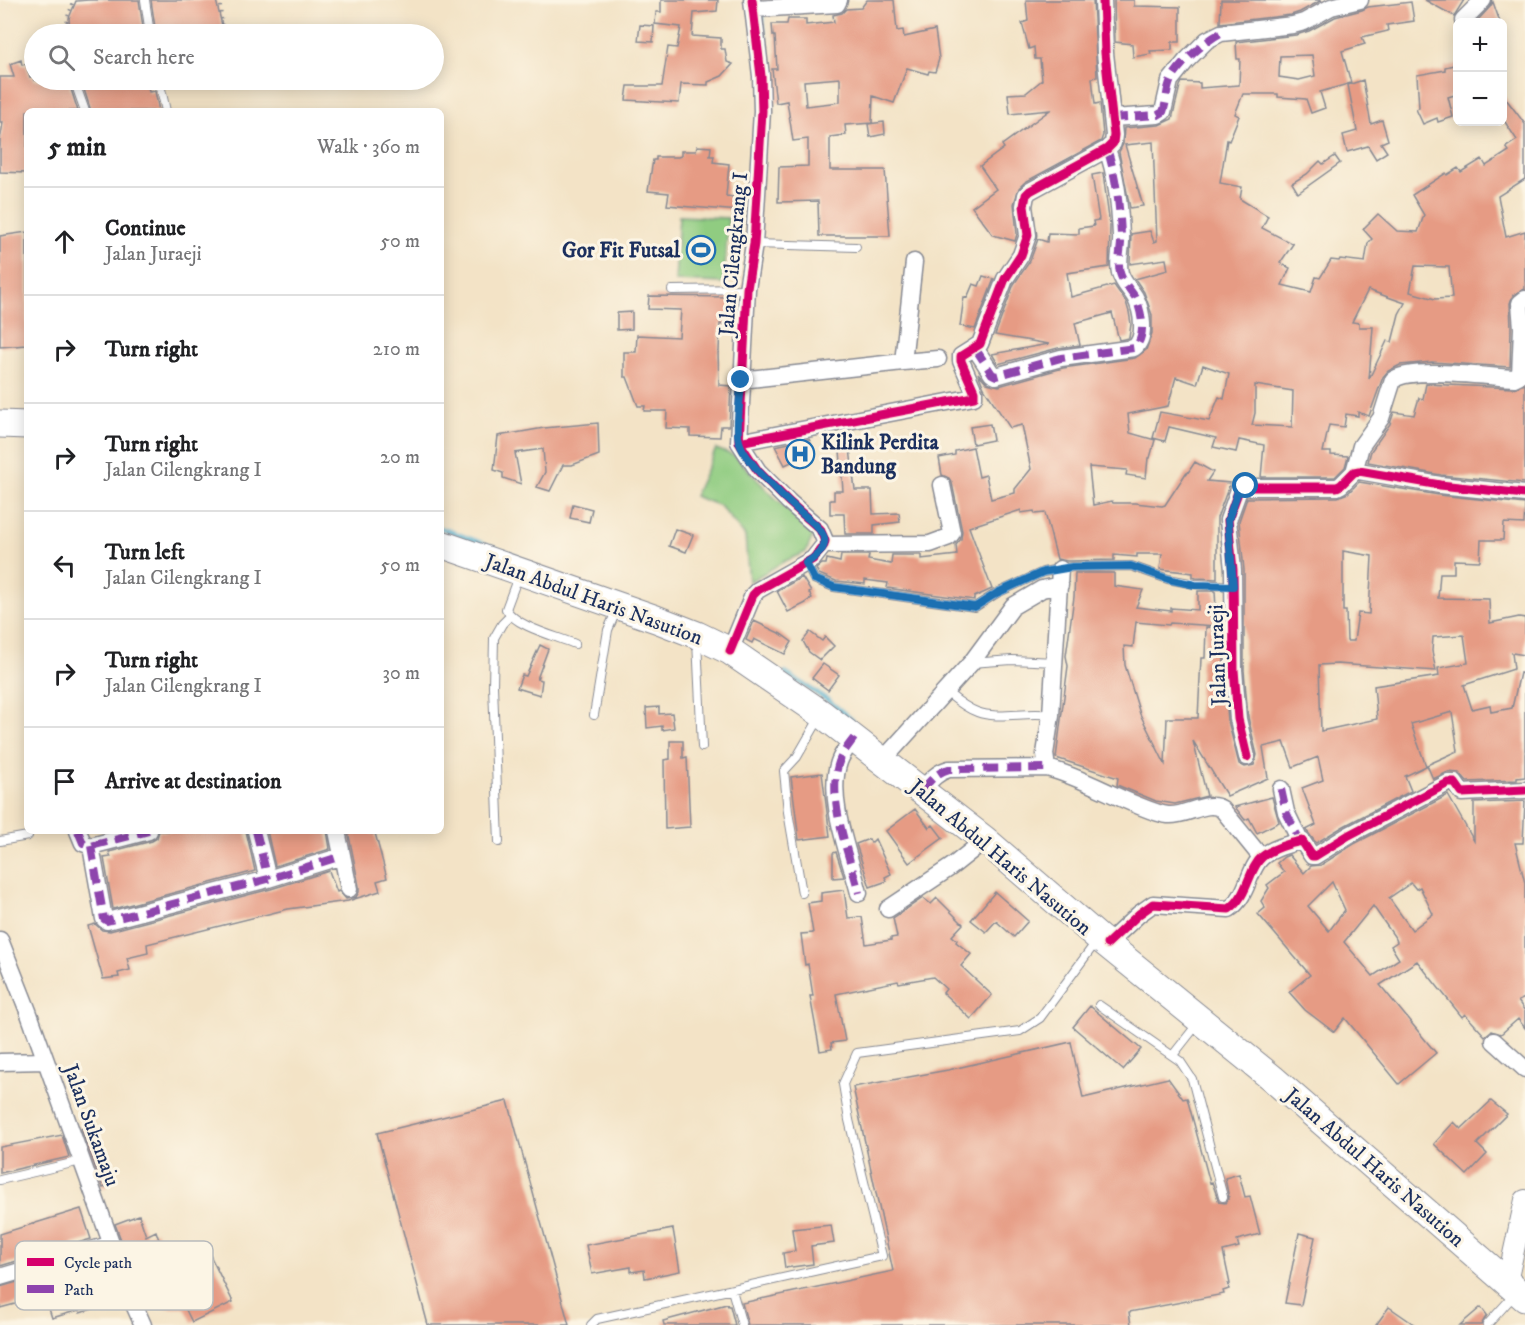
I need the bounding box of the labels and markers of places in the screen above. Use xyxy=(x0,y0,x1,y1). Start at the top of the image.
sports icon: Gor Fit Futsal xyxy=(685,234,717,266)
place label: Gor Fit Futsal xyxy=(562,238,681,264)
place label: Kilink Perdita Bandung xyxy=(821,430,940,480)
hospital icon: Kilink Perdita Bandung xyxy=(784,438,816,470)

